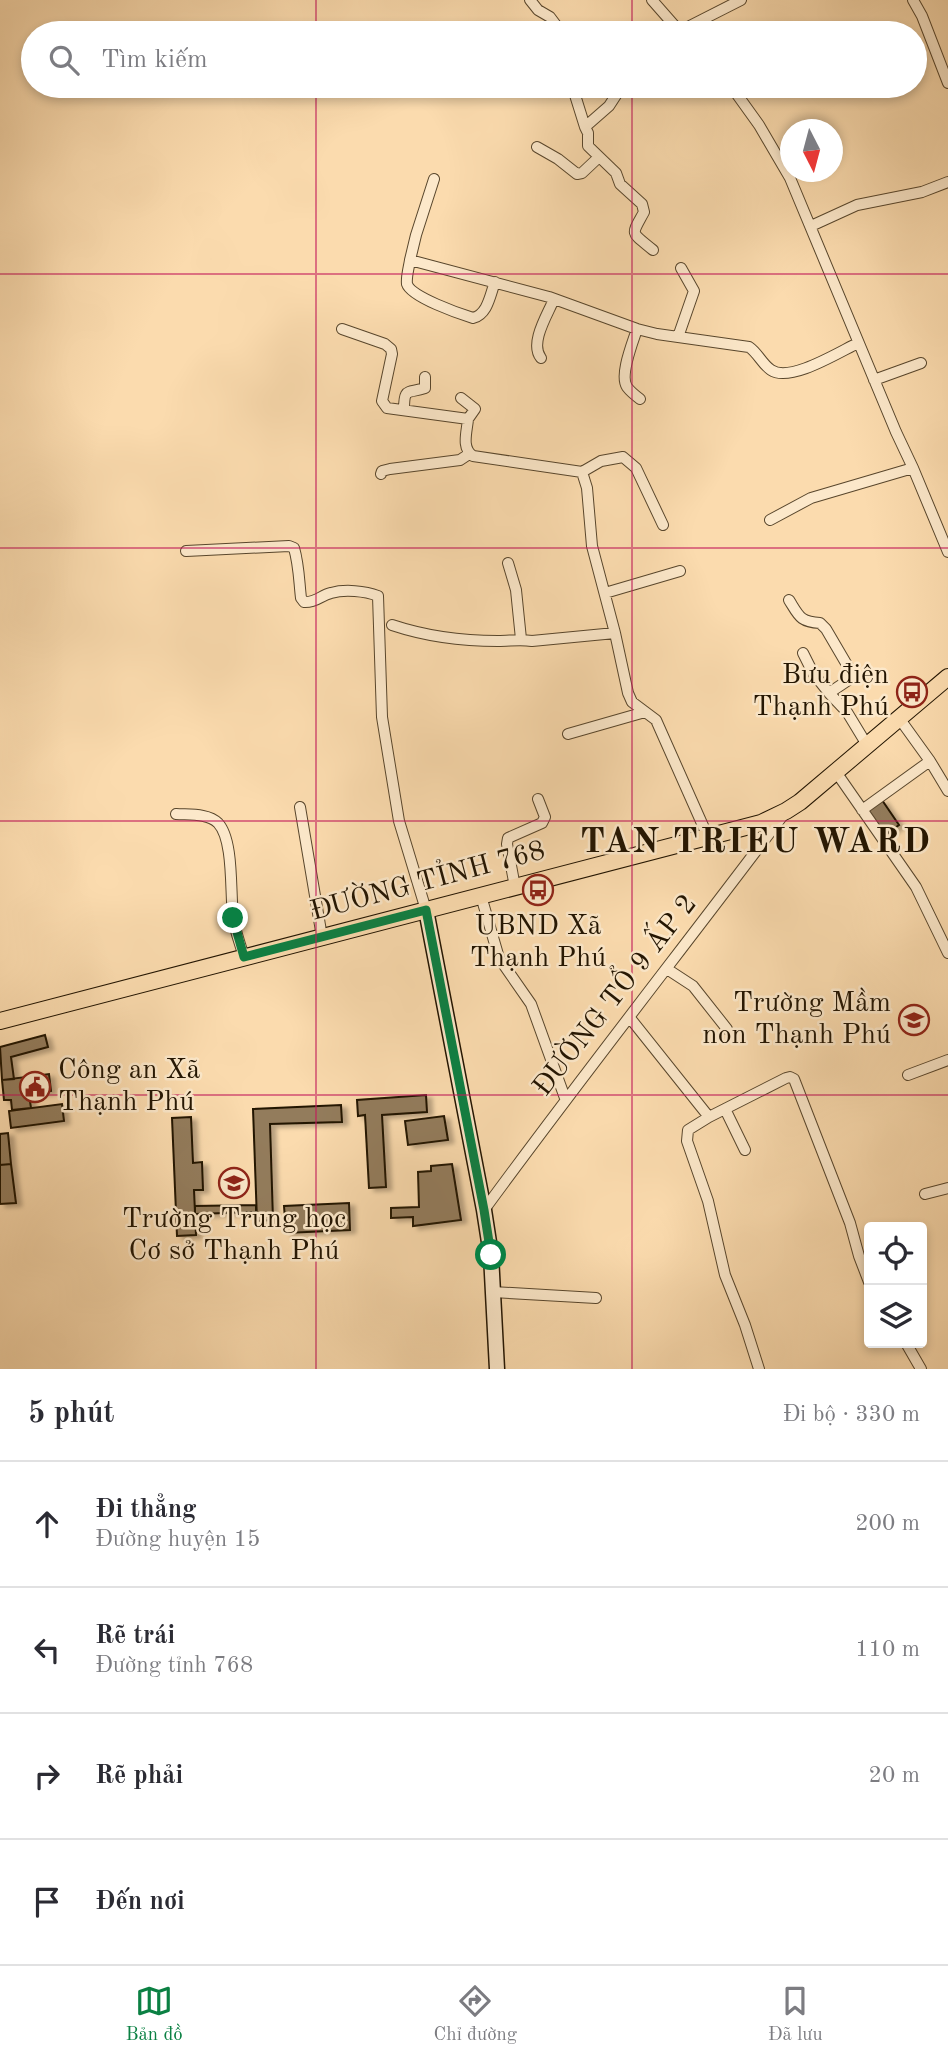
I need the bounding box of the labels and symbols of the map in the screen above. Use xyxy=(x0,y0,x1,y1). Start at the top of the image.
north arrow xyxy=(780,119,843,182)
place label: Bưu điện Thạnh Phú xyxy=(753,662,889,722)
bus stop icon: Bưu điện Thạnh Phú xyxy=(895,675,929,709)
district label: TAN TRIEU WARD xyxy=(580,825,932,860)
street label: ĐƯỜNG TỈNH 768 xyxy=(306,831,548,927)
bus stop icon: UBND Xã Thạnh Phú xyxy=(521,873,555,907)
street label: ĐƯỜNG TỔ 9 ẤP 2 xyxy=(522,885,703,1102)
route end xyxy=(217,902,248,933)
place label: UBND Xã Thạnh Phú xyxy=(470,913,606,973)
place label: Trường Mầm non Thạnh Phú xyxy=(703,987,891,1050)
school or university icon: Trường Mầm non Thạnh Phú xyxy=(897,1003,931,1037)
place label: Công an Xã Thạnh Phú xyxy=(58,1057,201,1117)
public building icon: Công an Xã Thạnh Phú xyxy=(18,1070,52,1104)
school or university icon: Trường Trung học Cơ sở Thạnh Phú xyxy=(217,1166,251,1200)
place label: Trường Trung học Cơ sở Thạnh Phú xyxy=(122,1206,346,1266)
route start xyxy=(475,1239,506,1270)

